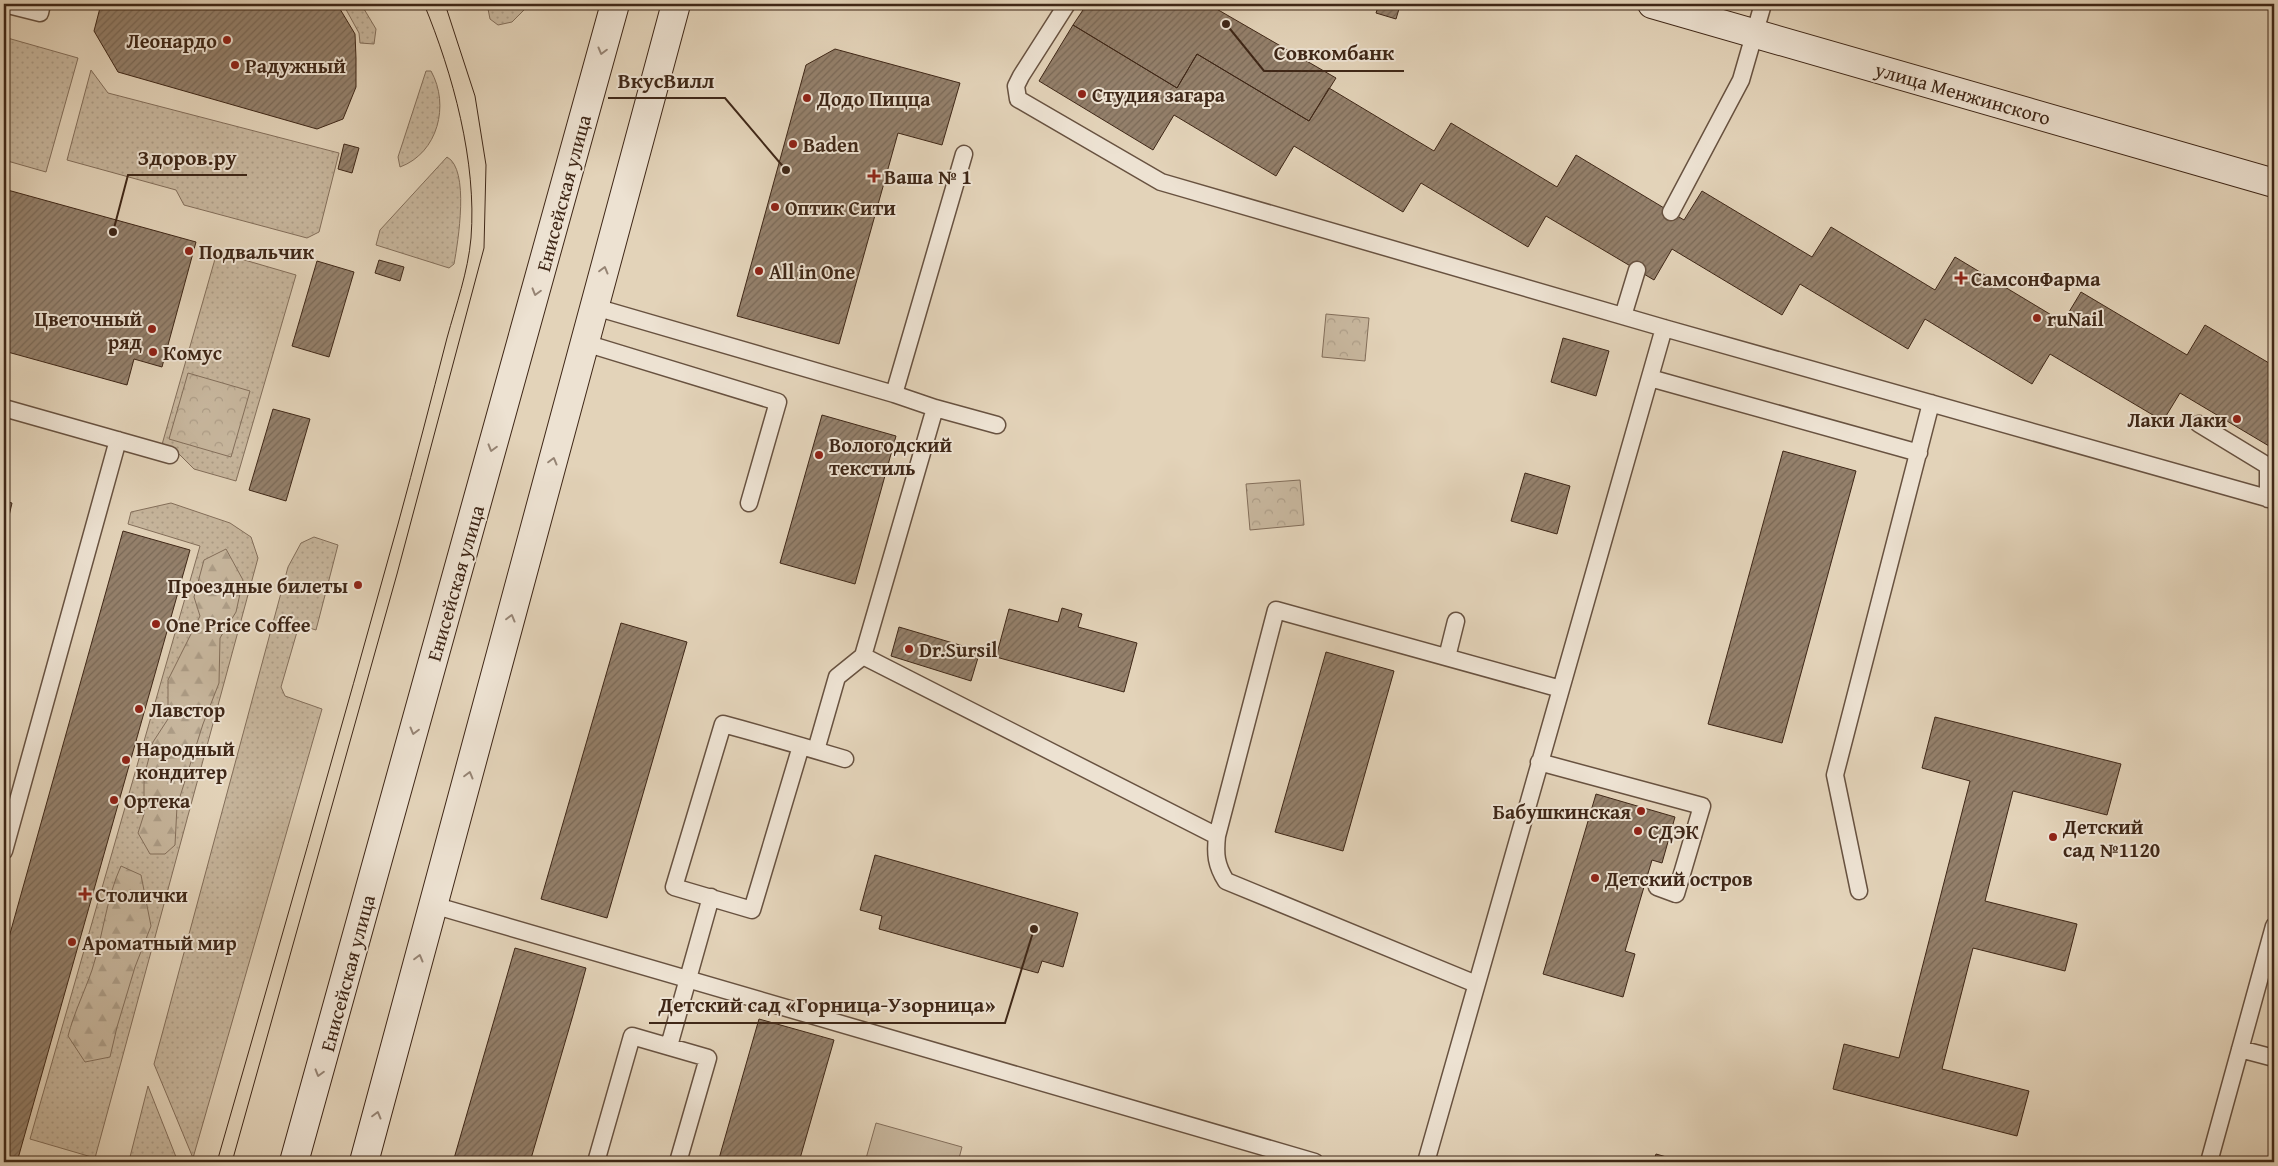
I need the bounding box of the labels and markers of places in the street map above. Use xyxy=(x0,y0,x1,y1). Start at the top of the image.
place label: Леонардо xyxy=(126,26,217,55)
marker: Леонардо xyxy=(221,34,233,46)
callout: Совкомбанк xyxy=(1264,35,1404,71)
place label: Радужный xyxy=(245,51,346,80)
marker: Радужный xyxy=(229,59,241,71)
callout: ВкусВилл xyxy=(608,62,725,98)
place label: Студия загара xyxy=(1092,80,1226,109)
place label: Додо Пицца xyxy=(816,84,931,113)
marker: Студия загара xyxy=(1076,88,1088,100)
marker: Додо Пицца xyxy=(801,92,813,104)
place label: Baden xyxy=(803,130,859,159)
marker: Baden xyxy=(787,138,799,150)
callout: Здоров.ру xyxy=(128,139,247,175)
place label: Ваша № 1 xyxy=(884,162,972,191)
marker: Ваша № 1 xyxy=(868,170,880,182)
place label: Оптик Сити xyxy=(785,193,896,222)
marker: Оптик Сити xyxy=(769,201,781,213)
place label: Подвальчик xyxy=(199,237,314,266)
marker: Подвальчик xyxy=(183,245,195,257)
place label: All in One xyxy=(769,257,855,286)
place label: СамсонФарма xyxy=(1971,264,2101,293)
marker: All in One xyxy=(753,265,765,277)
marker: СамсонФарма xyxy=(1955,272,1967,284)
place label: Цветочный ряд xyxy=(35,304,142,356)
place label: ruNail xyxy=(2047,304,2104,333)
marker: ruNail xyxy=(2031,312,2043,324)
marker: Цветочный ряд xyxy=(146,323,158,335)
place label: Комус xyxy=(163,338,222,367)
marker: Комус xyxy=(147,346,159,358)
place label: Лаки Лаки xyxy=(2127,405,2227,434)
marker: Лаки Лаки xyxy=(2231,413,2243,425)
place label: Вологодский текстиль xyxy=(829,430,953,482)
marker: Вологодский текстиль xyxy=(813,449,825,461)
place label: Проездные билеты xyxy=(168,571,349,600)
marker: Проездные билеты xyxy=(352,579,364,591)
place label: One Price Coffee xyxy=(166,610,311,639)
marker: One Price Coffee xyxy=(150,618,162,630)
place label: Dr.Sursil xyxy=(919,635,998,664)
marker: Dr.Sursil xyxy=(903,643,915,655)
place label: Лавстор xyxy=(149,695,225,724)
marker: Лавстор xyxy=(133,703,145,715)
place label: Народный кондитер xyxy=(136,734,235,786)
marker: Народный кондитер xyxy=(120,754,132,766)
place label: Ортека xyxy=(124,786,191,815)
marker: Ортека xyxy=(108,794,120,806)
place label: Бабушкинская xyxy=(1493,797,1631,826)
marker: Бабушкинская xyxy=(1635,805,1647,817)
place label: Детский сад №1120 xyxy=(2062,812,2160,864)
place label: СДЭК xyxy=(1648,817,1699,846)
marker: СДЭК xyxy=(1632,825,1644,837)
marker: Детский сад №1120 xyxy=(2047,831,2059,843)
place label: Детский остров xyxy=(1604,864,1753,893)
marker: Детский остров xyxy=(1589,872,1601,884)
place label: Столички xyxy=(95,880,188,909)
marker: Столички xyxy=(79,888,91,900)
place label: Ароматный мир xyxy=(82,928,237,957)
marker: Ароматный мир xyxy=(66,936,78,948)
callout: Детский сад «Горница-Узорница» xyxy=(649,987,1005,1023)

